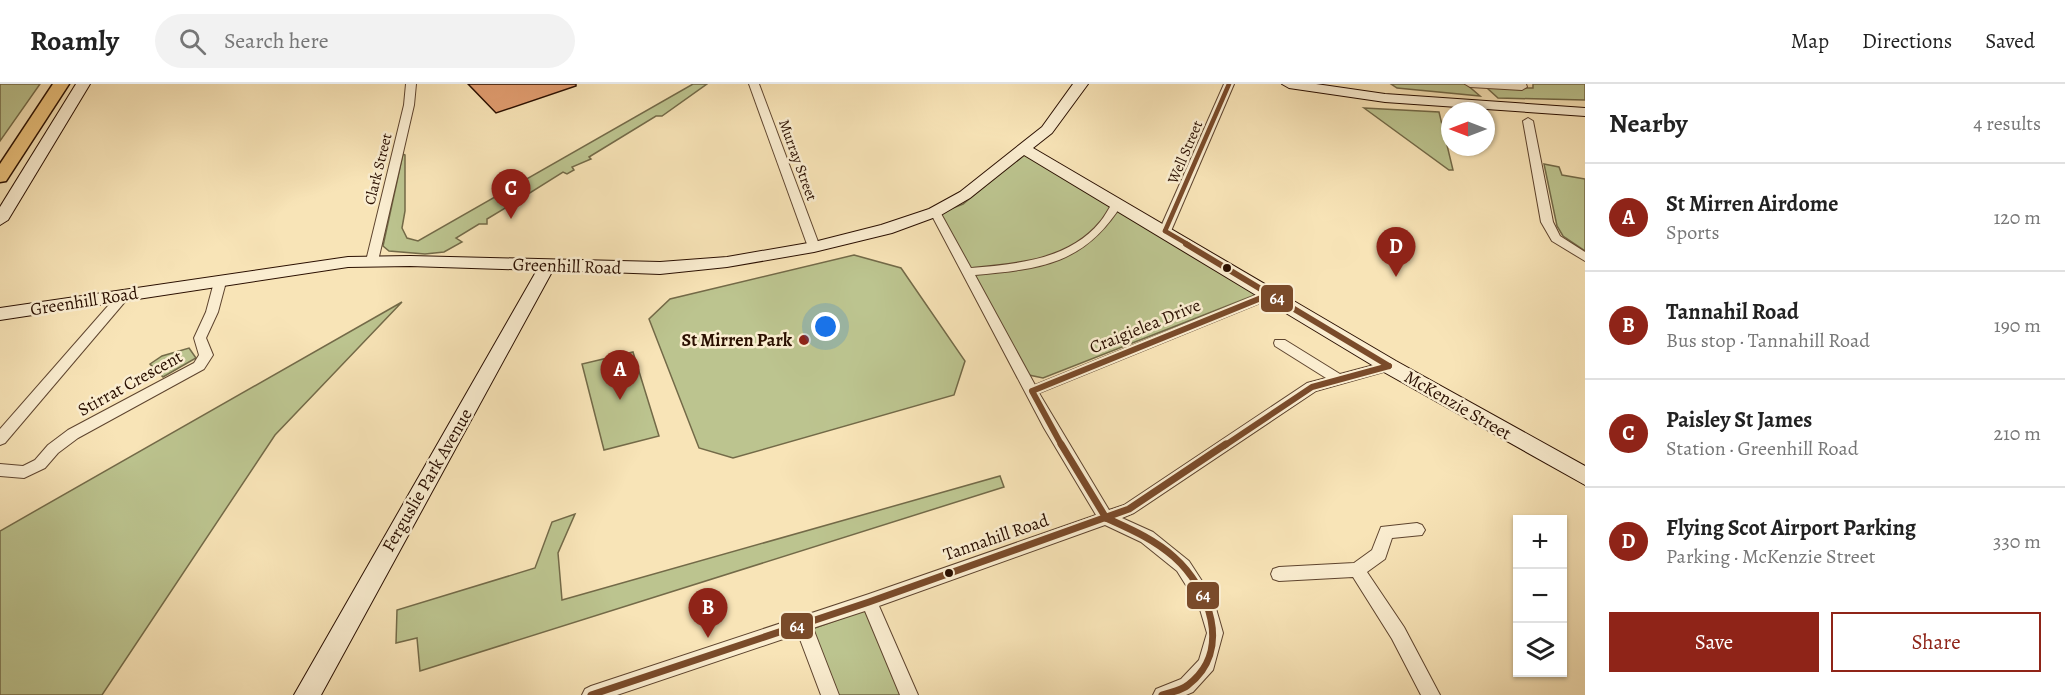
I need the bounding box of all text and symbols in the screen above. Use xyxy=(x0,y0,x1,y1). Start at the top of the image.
search box xyxy=(155,14,575,68)
text: Roamly xyxy=(30,22,119,60)
icon: search xyxy=(176,25,209,58)
text: Search here xyxy=(224,26,329,56)
text: Map xyxy=(1791,27,1829,55)
text: Directions xyxy=(1862,27,1952,55)
text: Saved xyxy=(1985,27,2035,55)
north arrow xyxy=(1441,102,1495,156)
text: Nearby xyxy=(1609,106,1688,141)
text: 4 results xyxy=(1973,110,2041,137)
street label: Murray Street xyxy=(774,117,822,203)
street label: Well Street xyxy=(1162,117,1207,188)
street label: Clark Street xyxy=(359,131,397,207)
pin: C xyxy=(492,170,530,219)
text: St Mirren Airdome xyxy=(1666,189,1838,219)
text: A xyxy=(1622,204,1635,231)
text: 120 m xyxy=(1993,204,2041,231)
text: Sports xyxy=(1666,219,1719,246)
pin: D xyxy=(1376,228,1416,277)
street label: Greenhill Road xyxy=(512,252,622,280)
unlabelled marker xyxy=(1221,262,1233,274)
street label: Greenhill Road xyxy=(28,281,140,321)
line badge: 64 xyxy=(1260,284,1294,313)
text: 64 xyxy=(1270,288,1285,310)
street label: Craigielea Drive xyxy=(1086,293,1204,359)
text: Tannahil Road xyxy=(1666,297,1799,327)
your location xyxy=(811,312,840,341)
text: B xyxy=(1622,312,1635,339)
text: 190 m xyxy=(1994,312,2041,339)
text: Bus stop · Tannahill Road xyxy=(1666,327,1870,354)
place label: St Mirren Park xyxy=(681,328,793,352)
marker: St Mirren Park xyxy=(797,333,811,347)
street label: Stirrat Crescent xyxy=(73,344,187,422)
pin: A xyxy=(600,350,640,400)
street label: McKenzie Street xyxy=(1400,365,1516,445)
street label: Ferguslie Park Avenue xyxy=(376,404,478,556)
text: Paisley St James xyxy=(1666,405,1812,435)
text: C xyxy=(1622,420,1635,447)
text: 210 m xyxy=(1993,420,2041,447)
text: Station · Greenhill Road xyxy=(1666,435,1859,462)
street label: Tannahill Road xyxy=(940,508,1052,566)
text: Flying Scot Airport Parking xyxy=(1666,513,1916,543)
map controls xyxy=(1513,515,1567,677)
button: + xyxy=(1513,515,1567,569)
text: D xyxy=(1622,528,1635,555)
text: 330 m xyxy=(1993,528,2041,555)
text: Parking · McKenzie Street xyxy=(1666,543,1875,570)
unlabelled marker xyxy=(943,567,955,579)
button: − xyxy=(1513,569,1567,623)
line badge: 64 xyxy=(1186,581,1220,610)
text: 64 xyxy=(1196,585,1211,607)
pin: B xyxy=(688,588,728,638)
line badge: 64 xyxy=(780,612,814,640)
button: Save xyxy=(1609,612,1819,672)
button: Share xyxy=(1831,612,2041,672)
text: 64 xyxy=(790,616,805,638)
button: layers xyxy=(1513,623,1567,677)

